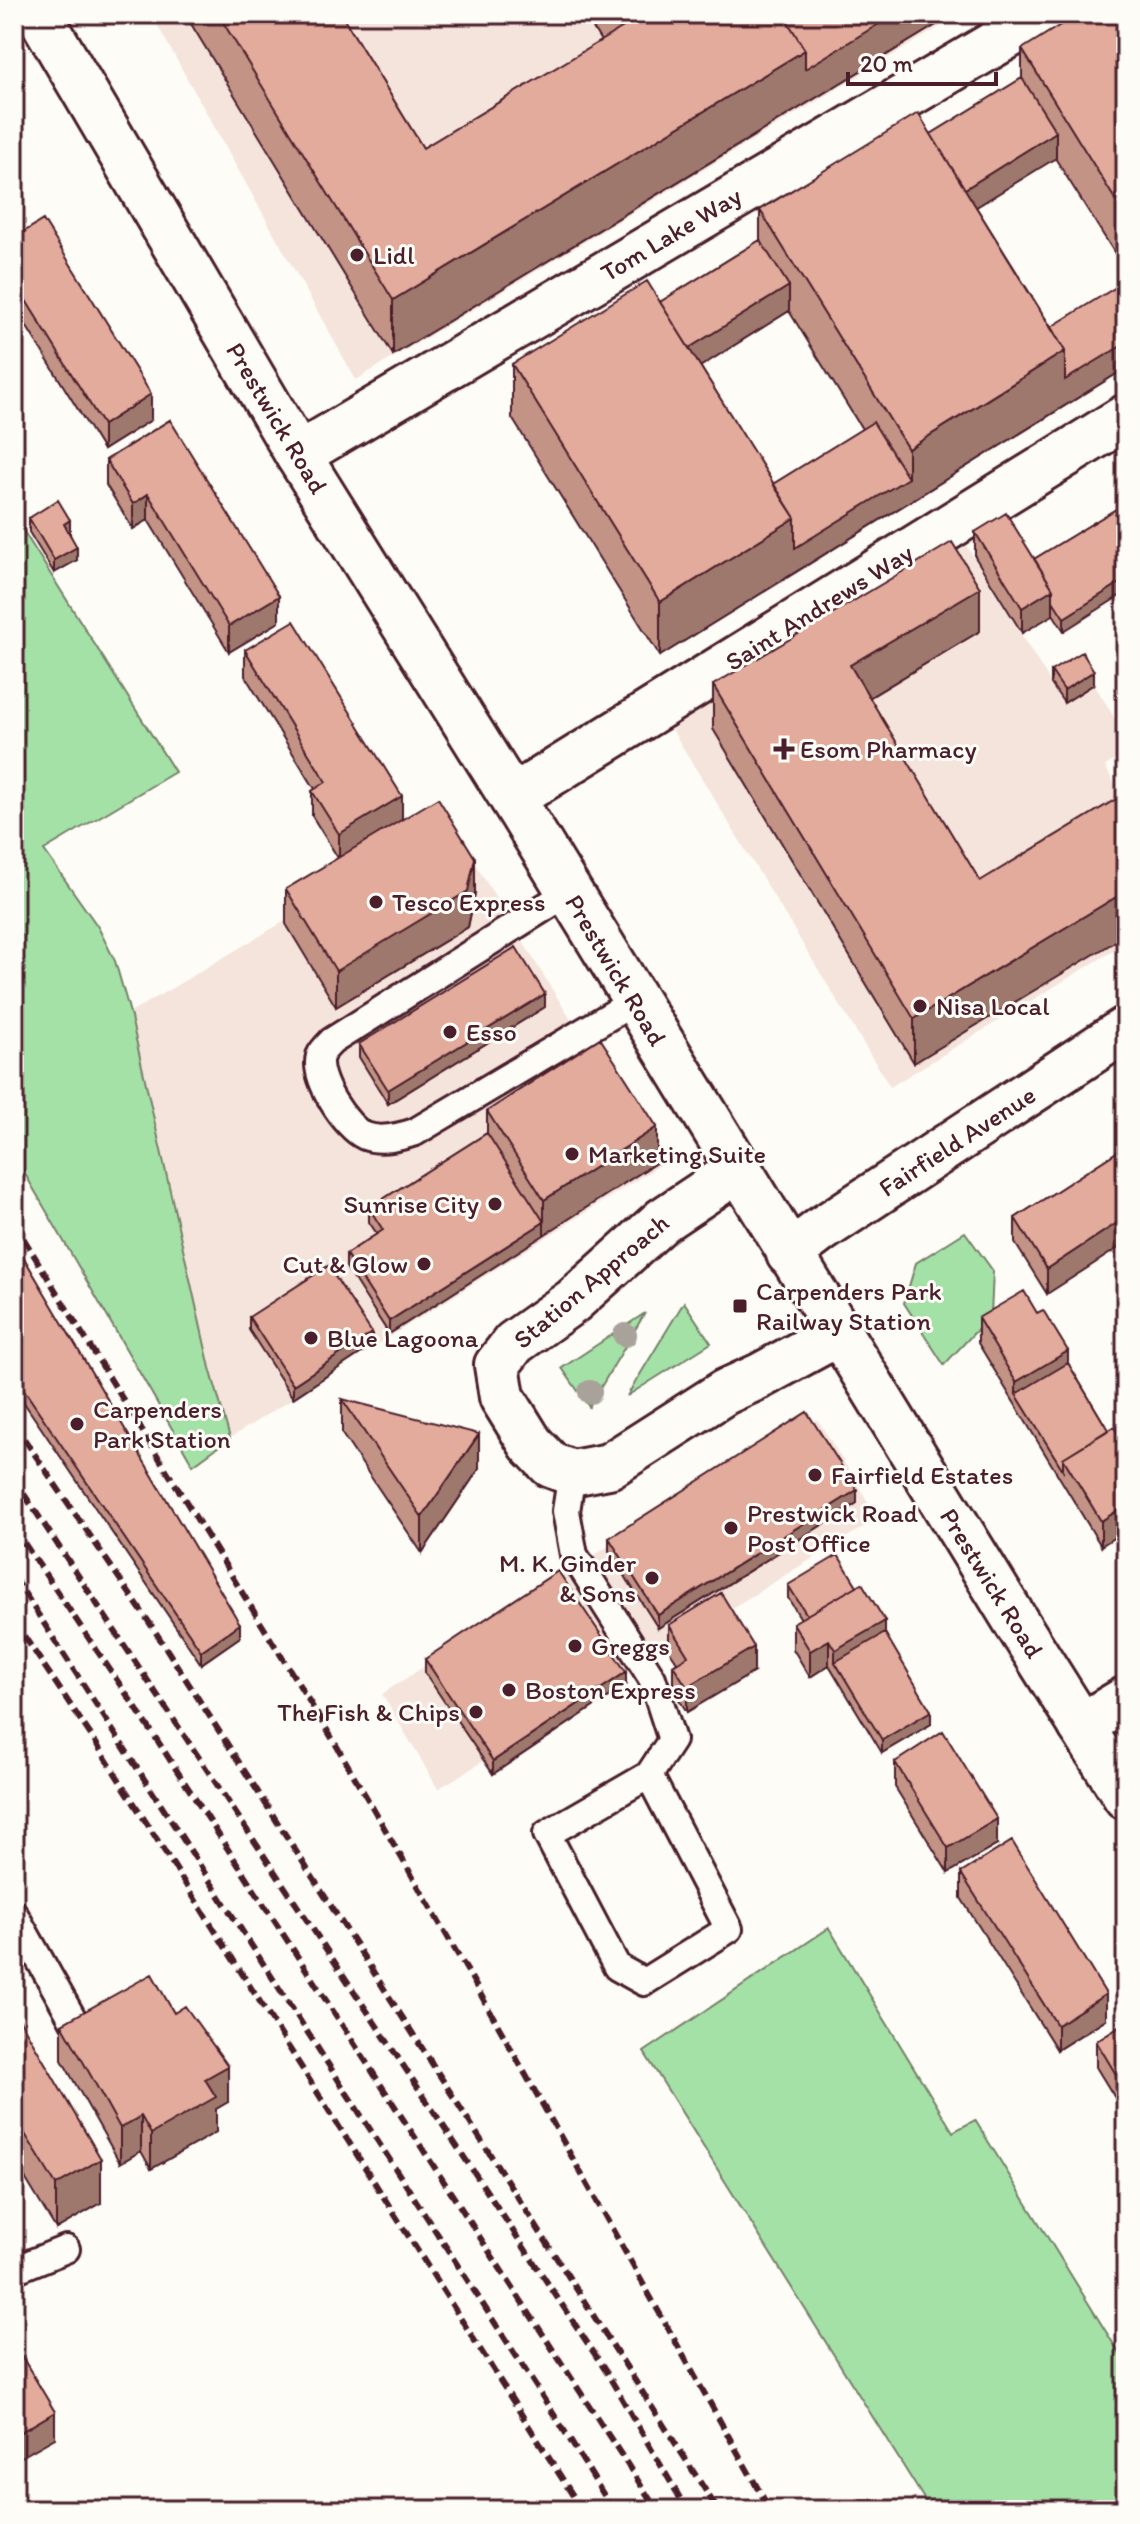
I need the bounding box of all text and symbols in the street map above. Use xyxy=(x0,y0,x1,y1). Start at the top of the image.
scale bar xyxy=(848,36,996,86)
text: 20 m xyxy=(860,49,913,78)
street label: Tom Lake Way xyxy=(595,179,747,289)
place label: Lidl xyxy=(373,239,415,271)
marker: Lidl xyxy=(348,246,366,264)
street label: Prestwick Road xyxy=(219,336,335,500)
street label: Saint Andrews Way xyxy=(719,536,919,678)
place label: Esom Pharmacy xyxy=(800,733,977,765)
marker: Esom Pharmacy xyxy=(775,740,793,758)
place label: Tesco Express xyxy=(392,886,545,918)
street label: Prestwick Road xyxy=(558,888,674,1052)
marker: Tesco Express xyxy=(367,893,385,911)
place label: Nisa Local xyxy=(936,990,1050,1022)
marker: Nisa Local xyxy=(911,997,929,1015)
place label: Esso xyxy=(466,1016,517,1048)
marker: Esso xyxy=(441,1023,459,1041)
street label: Fairfield Avenue xyxy=(873,1078,1041,1204)
place label: Marketing Suite xyxy=(588,1138,766,1170)
marker: Marketing Suite xyxy=(563,1145,581,1163)
place label: Sunrise City xyxy=(343,1188,479,1220)
marker: Sunrise City xyxy=(486,1195,504,1213)
street label: Station Approach xyxy=(507,1207,675,1355)
place label: Cut & Glow xyxy=(283,1248,408,1280)
marker: Cut & Glow xyxy=(415,1255,433,1273)
place label: Carpenders Park Railway Station xyxy=(756,1275,942,1337)
marker: Carpenders Park Railway Station xyxy=(731,1297,749,1315)
place label: Blue Lagoona xyxy=(327,1322,479,1354)
marker: Blue Lagoona xyxy=(302,1329,320,1347)
place label: Carpenders Park Station xyxy=(93,1393,231,1455)
marker: Carpenders Park Station xyxy=(68,1415,86,1433)
place label: Fairfield Estates xyxy=(831,1459,1013,1491)
marker: Fairfield Estates xyxy=(806,1466,824,1484)
place label: Prestwick Road Post Office xyxy=(747,1497,919,1559)
street label: Prestwick Road xyxy=(933,1502,1051,1665)
marker: Prestwick Road Post Office xyxy=(722,1519,740,1537)
place label: M. K. Ginder & Sons xyxy=(499,1547,637,1609)
marker: M. K. Ginder & Sons xyxy=(643,1569,661,1587)
place label: Greggs xyxy=(591,1630,670,1662)
marker: Greggs xyxy=(566,1637,584,1655)
place label: Boston Express xyxy=(525,1674,696,1706)
marker: Boston Express xyxy=(500,1681,518,1699)
place label: The Fish & Chips xyxy=(277,1696,460,1728)
marker: The Fish & Chips xyxy=(467,1703,485,1721)

